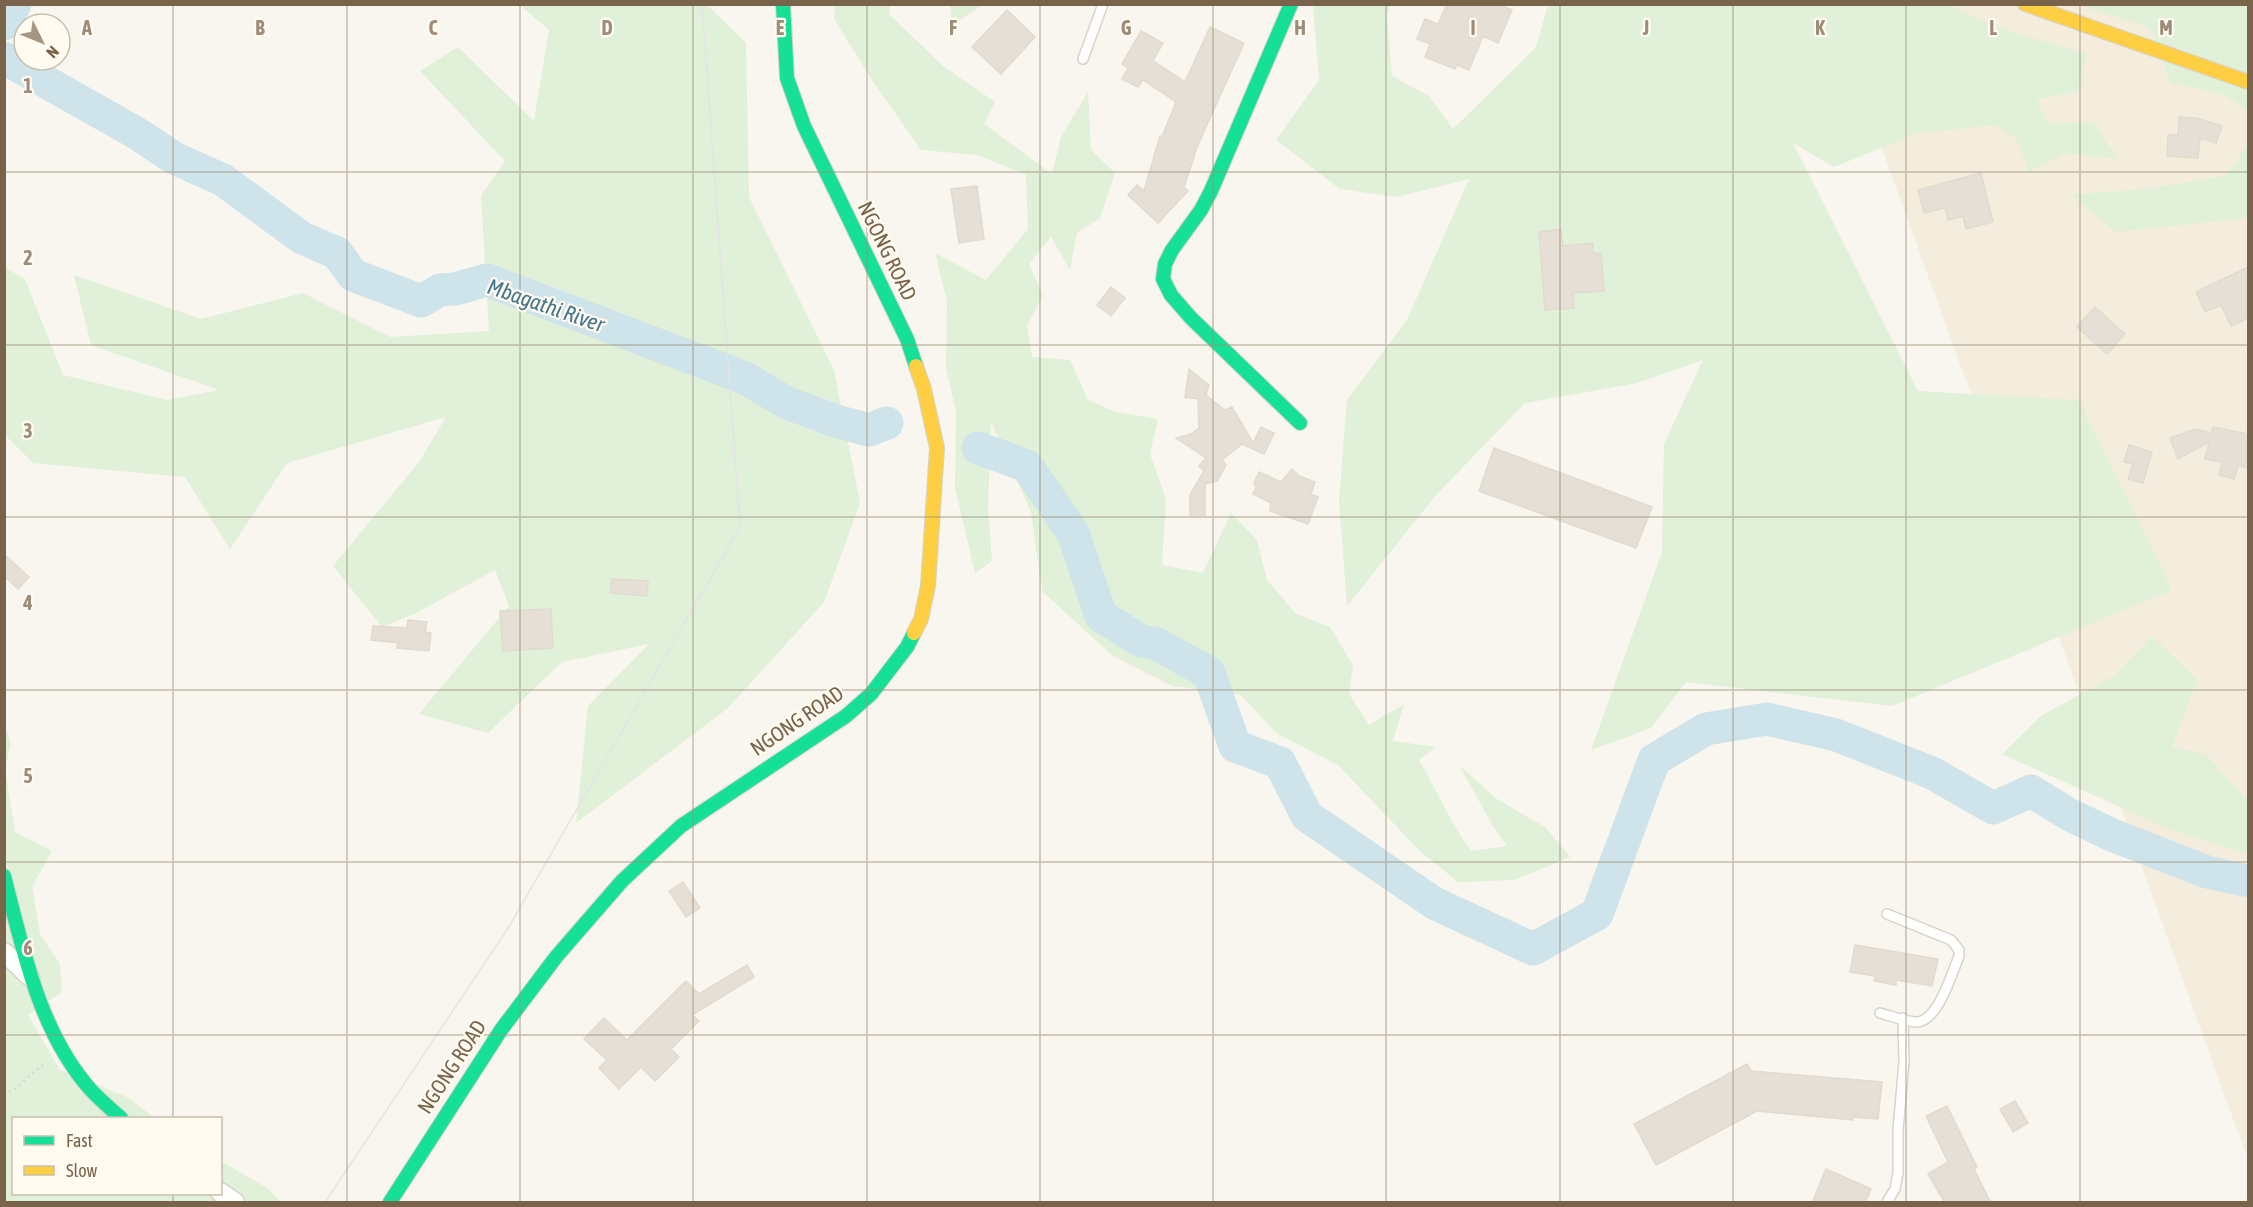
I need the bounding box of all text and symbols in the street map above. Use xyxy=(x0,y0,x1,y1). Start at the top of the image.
north arrow xyxy=(12,12,72,72)
text: A xyxy=(81,16,92,39)
text: B xyxy=(255,16,265,39)
text: C xyxy=(429,16,438,39)
text: D xyxy=(601,16,613,39)
text: E xyxy=(776,16,785,39)
text: F xyxy=(949,16,957,39)
text: G xyxy=(1121,16,1132,39)
text: H xyxy=(1294,16,1306,39)
text: I xyxy=(1470,16,1476,39)
text: J xyxy=(1642,16,1649,39)
text: K xyxy=(1815,16,1825,39)
text: L xyxy=(1989,16,1997,39)
text: M xyxy=(2159,16,2173,39)
text: N xyxy=(43,43,63,62)
text: 1 xyxy=(23,74,33,97)
street label: NGONG ROAD xyxy=(854,197,922,304)
text: 2 xyxy=(23,246,33,269)
water label: Mbagathi River xyxy=(484,273,609,338)
text: 3 xyxy=(23,419,33,442)
text: 4 xyxy=(22,591,33,614)
street label: NGONG ROAD xyxy=(745,680,847,760)
text: 5 xyxy=(23,764,33,787)
text: 6 xyxy=(23,936,33,959)
street label: NGONG ROAD xyxy=(412,1015,490,1118)
legend xyxy=(12,1117,222,1195)
text: Fast xyxy=(66,1130,93,1151)
text: Slow xyxy=(66,1160,97,1181)

